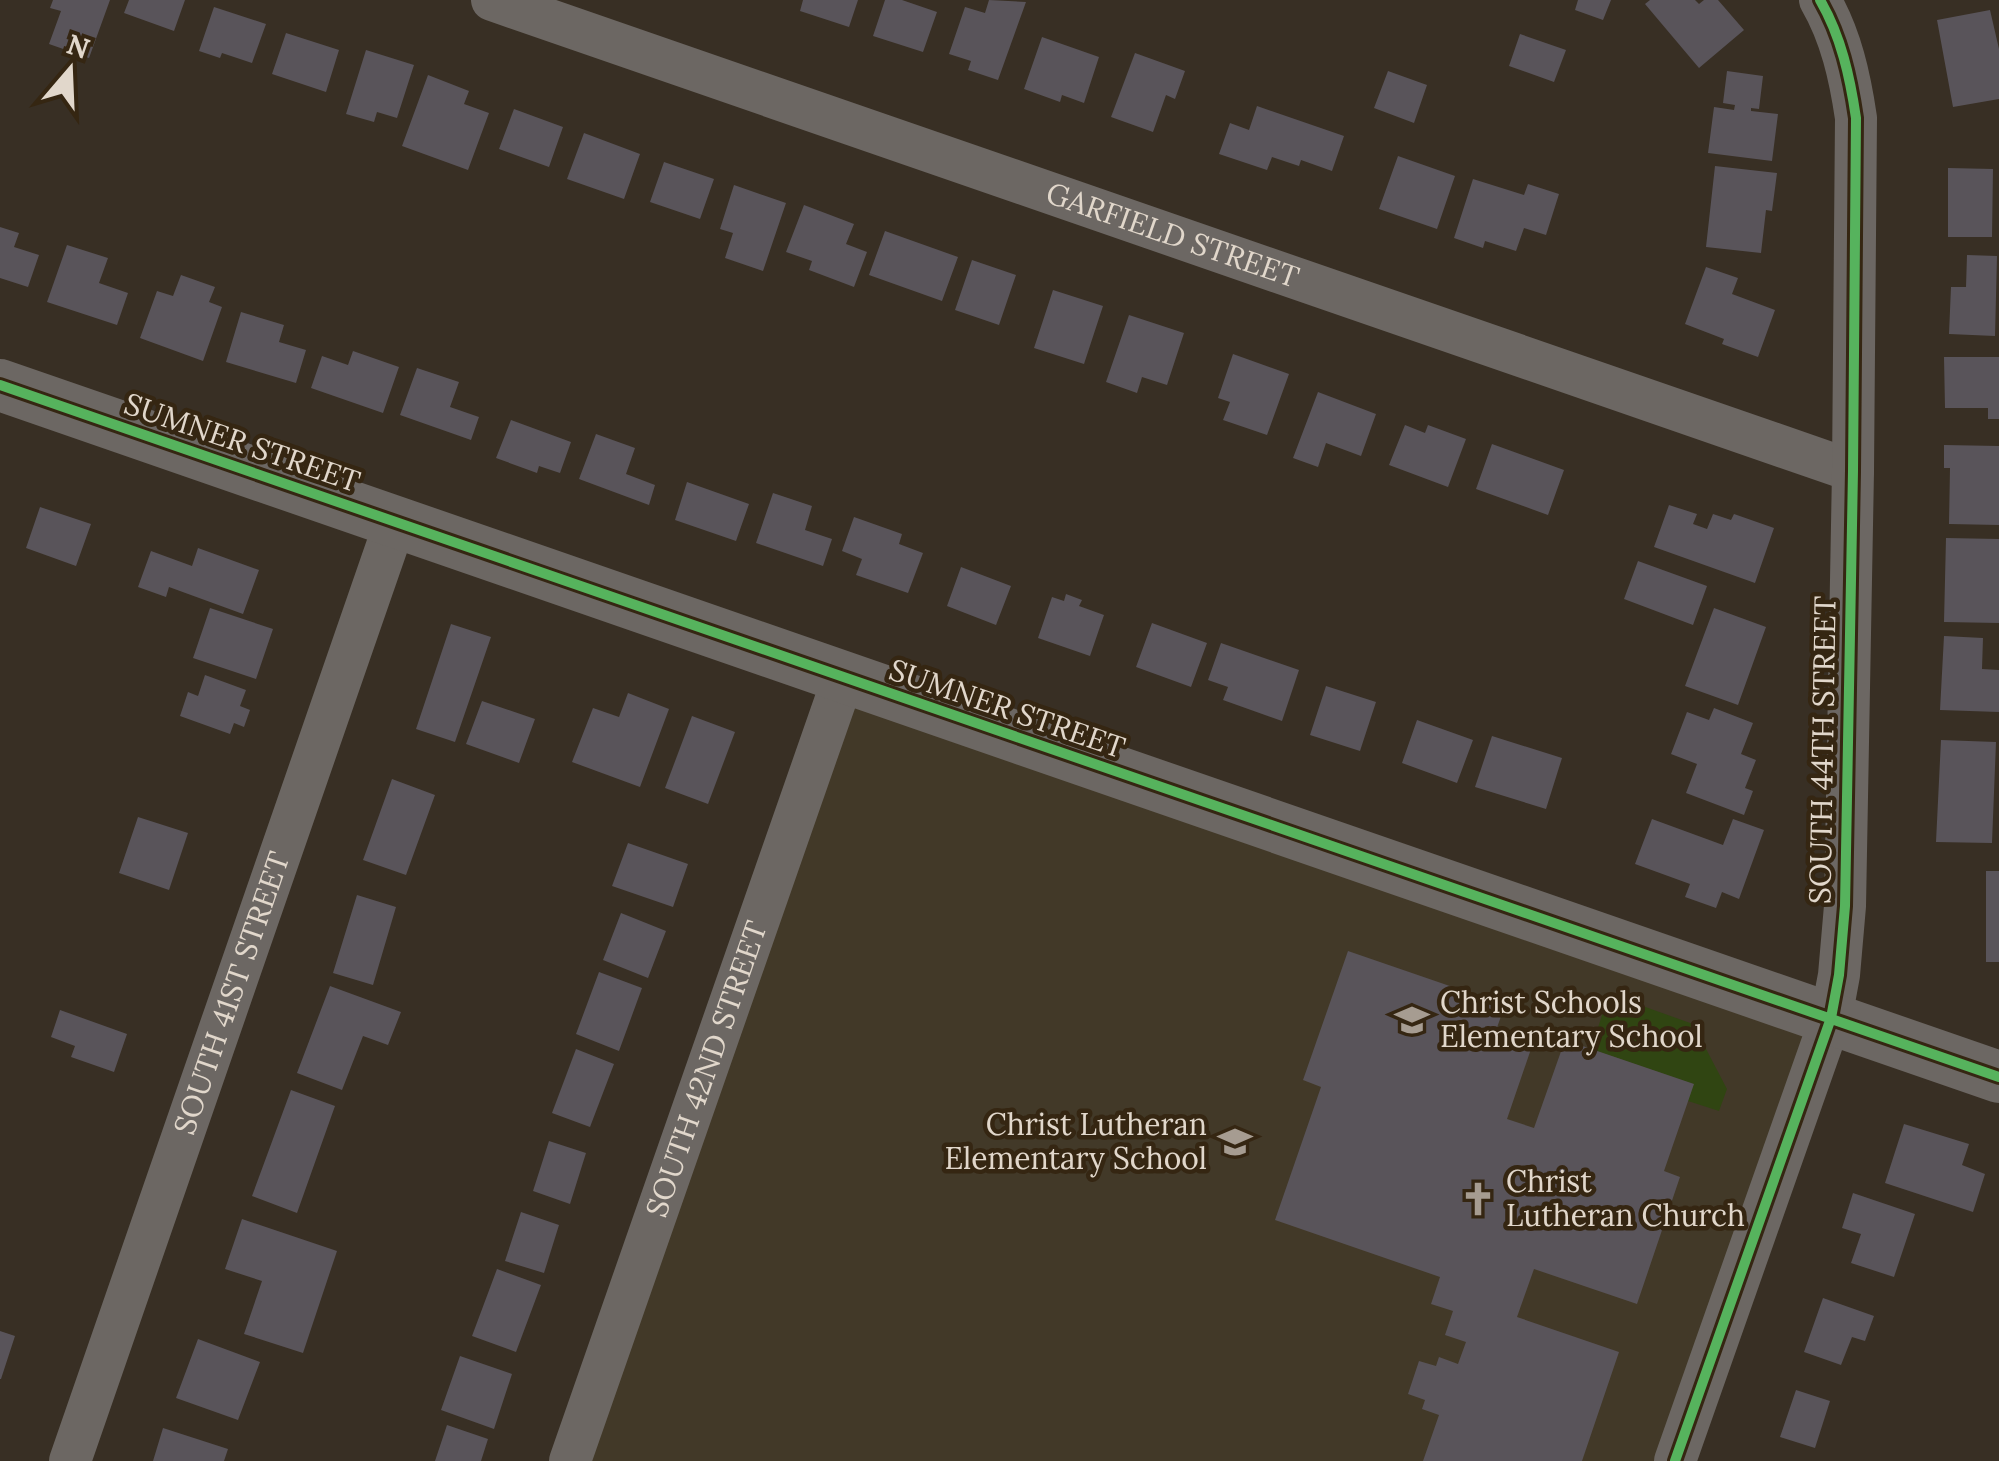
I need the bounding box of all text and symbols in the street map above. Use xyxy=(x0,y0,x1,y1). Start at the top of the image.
north arrow xyxy=(20,20,120,120)
text: N xyxy=(62,26,94,67)
street label: GARFIELD STREET xyxy=(1041,173,1304,296)
street label: SUMNER STREET xyxy=(119,384,365,500)
street label: SOUTH 44TH STREET xyxy=(1800,596,1844,904)
street label: SUMNER STREET xyxy=(884,650,1130,766)
street label: SOUTH 41ST STREET xyxy=(165,847,298,1139)
street label: SOUTH 42ND STREET xyxy=(637,916,775,1222)
place label: Christ Schools Elementary School xyxy=(1440,983,1703,1056)
school or university icon: Christ Schools Elementary School xyxy=(1393,1001,1431,1039)
place label: Christ Lutheran Elementary School xyxy=(944,1105,1207,1178)
school or university icon: Christ Lutheran Elementary School xyxy=(1216,1123,1254,1161)
place label: Christ Lutheran Church xyxy=(1506,1162,1745,1234)
church icon: Christ Lutheran Church xyxy=(1459,1180,1497,1218)

